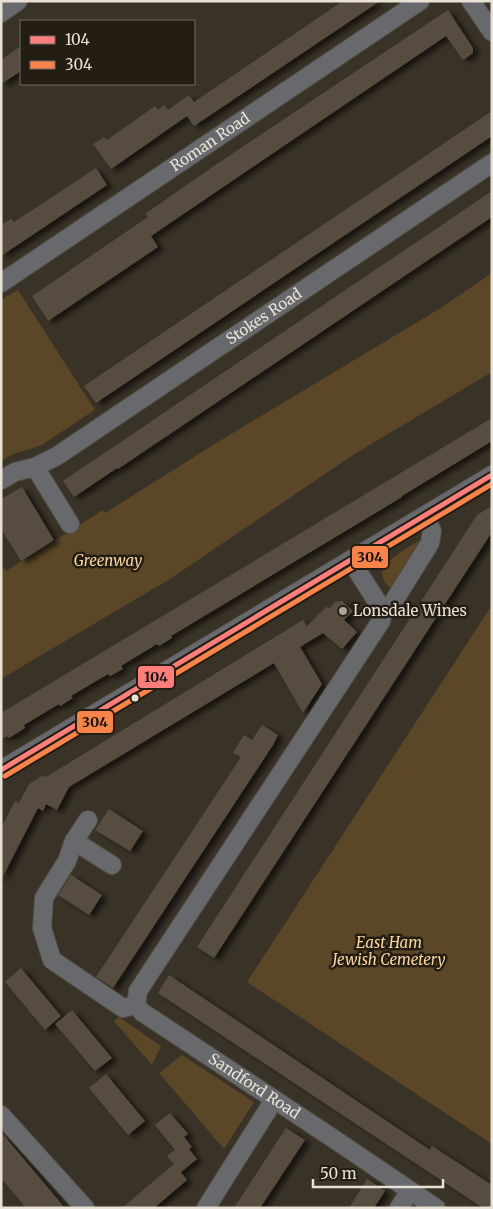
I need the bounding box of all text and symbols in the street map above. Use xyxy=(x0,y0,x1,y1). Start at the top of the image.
legend xyxy=(20,20,195,85)
text: 104 xyxy=(65,30,90,49)
text: 304 xyxy=(65,55,92,74)
street label: Roman Road xyxy=(166,108,253,175)
street label: Stokes Road xyxy=(222,284,305,348)
line badge: 304 xyxy=(351,545,389,569)
text: 304 xyxy=(357,548,383,566)
park label: Greenway xyxy=(74,551,142,570)
place label: Lonsdale Wines xyxy=(353,601,467,620)
marker: Lonsdale Wines xyxy=(337,605,349,617)
line badge: 104 xyxy=(137,665,175,689)
text: 104 xyxy=(144,668,168,686)
unlabelled marker xyxy=(130,693,140,703)
line badge: 304 xyxy=(76,710,114,734)
text: 304 xyxy=(82,713,108,731)
park label: East Ham Jewish Cemetery xyxy=(330,933,446,969)
street label: Sandford Road xyxy=(205,1049,304,1123)
scale bar xyxy=(313,1156,443,1188)
text: 50 m xyxy=(320,1164,357,1183)

